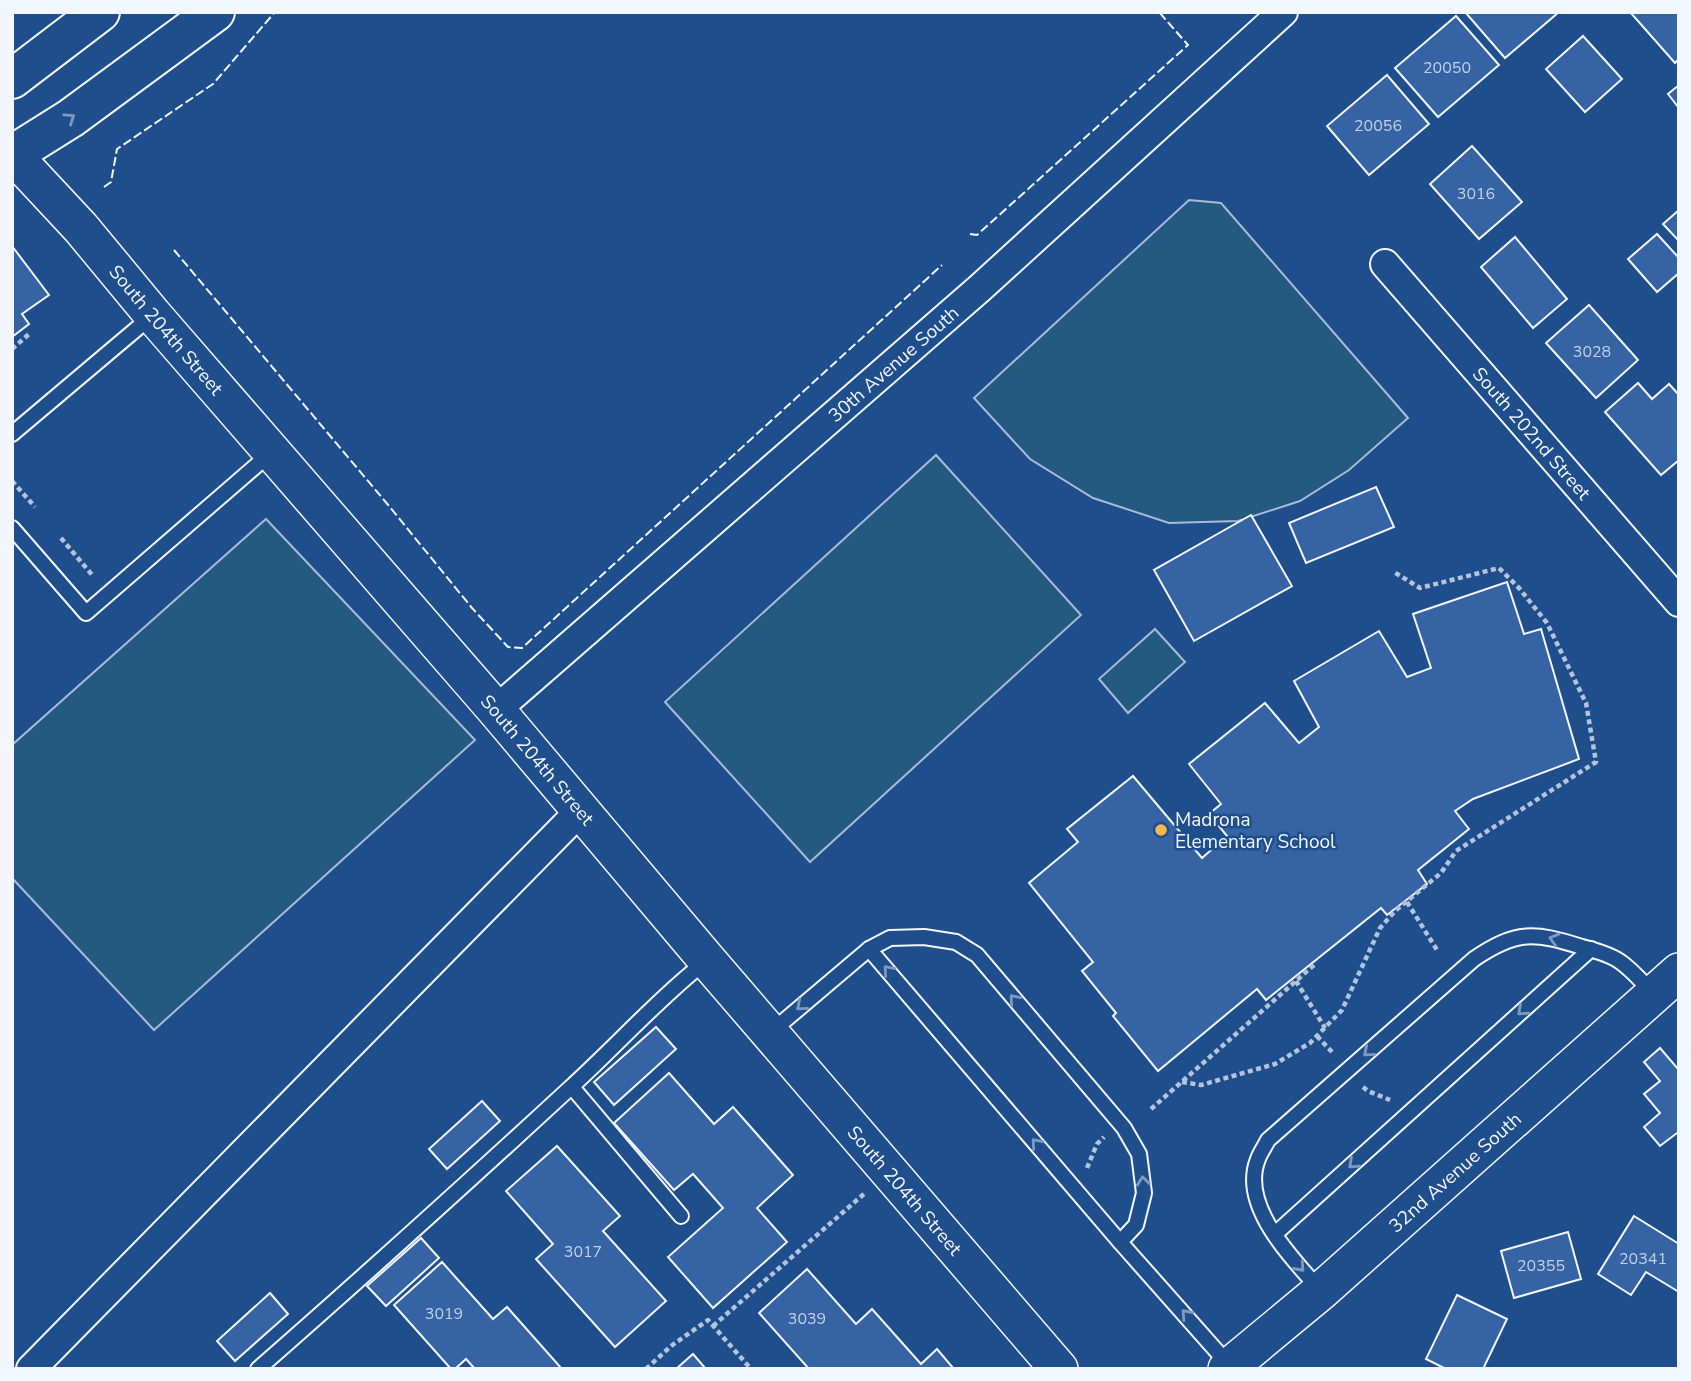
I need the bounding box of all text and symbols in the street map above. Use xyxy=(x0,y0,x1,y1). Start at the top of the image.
house number: 20050 xyxy=(1423,57,1471,79)
one-way arrow xyxy=(62,114,75,126)
house number: 20056 xyxy=(1354,115,1402,137)
house number: 3016 xyxy=(1457,183,1495,205)
street label: South 204th Street xyxy=(103,260,229,401)
street label: 30th Avenue South xyxy=(823,300,965,428)
house number: 3028 xyxy=(1573,341,1611,363)
street label: South 202nd Street xyxy=(1466,362,1596,506)
street label: South 204th Street xyxy=(474,689,600,831)
place label: Madrona Elementary School xyxy=(1175,807,1336,855)
marker: Madrona Elementary School xyxy=(1153,822,1169,838)
one-way arrow xyxy=(1549,932,1561,947)
one-way arrow xyxy=(884,966,896,979)
one-way arrow xyxy=(1010,994,1022,1007)
one-way arrow xyxy=(797,998,810,1010)
one-way arrow xyxy=(1517,1003,1530,1016)
one-way arrow xyxy=(1363,1044,1376,1056)
street label: 32nd Avenue South xyxy=(1383,1107,1527,1239)
street label: South 204th Street xyxy=(841,1120,968,1262)
one-way arrow xyxy=(1032,1139,1044,1152)
one-way arrow xyxy=(1348,1156,1361,1168)
one-way arrow xyxy=(1135,1175,1150,1187)
house number: 3017 xyxy=(564,1241,602,1263)
house number: 20341 xyxy=(1619,1248,1667,1270)
house number: 20355 xyxy=(1517,1255,1565,1277)
one-way arrow xyxy=(1292,1259,1304,1272)
house number: 3019 xyxy=(425,1303,463,1325)
house number: 3039 xyxy=(788,1308,826,1330)
one-way arrow xyxy=(1181,1309,1194,1322)

